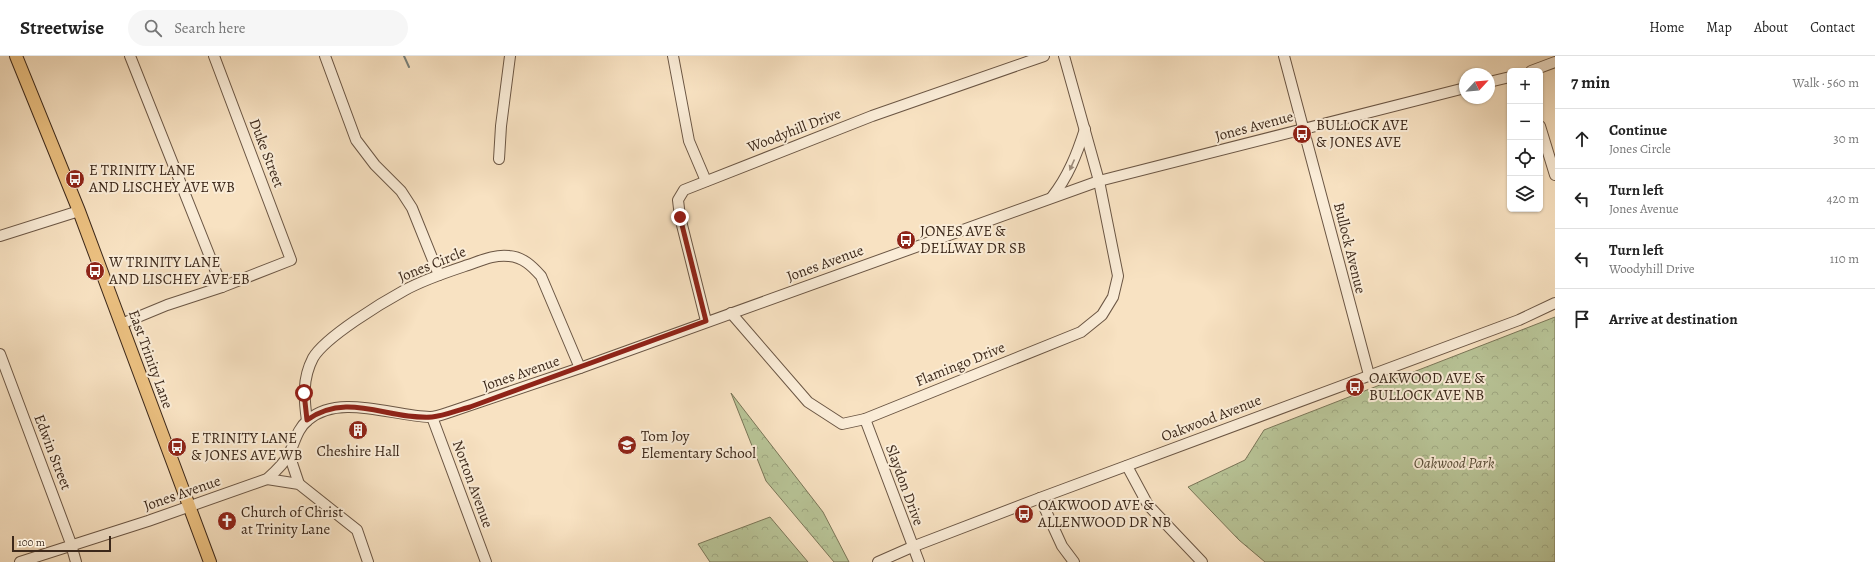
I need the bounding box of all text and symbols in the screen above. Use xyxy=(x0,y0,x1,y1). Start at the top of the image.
search box xyxy=(128,10,408,46)
text: Streetwise xyxy=(20,15,104,41)
icon: search xyxy=(142,17,164,39)
text: Search here xyxy=(174,18,245,38)
text: Home xyxy=(1649,18,1684,37)
text: Map xyxy=(1706,18,1732,37)
text: About xyxy=(1754,18,1788,37)
text: Contact xyxy=(1810,18,1855,37)
north arrow xyxy=(1459,68,1495,104)
map controls xyxy=(1507,68,1543,212)
button: + xyxy=(1507,68,1543,104)
text: 7 min xyxy=(1571,71,1610,94)
text: Walk · 560 m xyxy=(1793,74,1859,91)
street label: Woodyhill Drive xyxy=(743,103,844,157)
button: − xyxy=(1507,104,1543,140)
street label: Jones Avenue xyxy=(1213,106,1296,146)
place label: BULLOCK AVE & JONES AVE xyxy=(1316,115,1408,152)
street label: Duke Street xyxy=(245,116,289,190)
text: Continue xyxy=(1609,120,1667,140)
bus stop icon: BULLOCK AVE & JONES AVE xyxy=(1291,123,1313,145)
icon: ahead xyxy=(1571,128,1593,150)
text: 30 m xyxy=(1833,130,1859,147)
button: locate xyxy=(1507,140,1543,176)
text: Jones Circle xyxy=(1609,140,1671,157)
one-way arrow xyxy=(1069,159,1075,170)
place label: E TRINITY LANE AND LISCHEY AVE WB xyxy=(88,160,235,197)
bus stop icon: E TRINITY LANE AND LISCHEY AVE WB xyxy=(64,168,86,190)
button: layers xyxy=(1507,176,1543,212)
text: Turn left xyxy=(1609,180,1664,200)
icon: left xyxy=(1571,188,1593,210)
text: 420 m xyxy=(1827,190,1859,207)
street label: Bullock Avenue xyxy=(1329,200,1371,296)
text: Jones Avenue xyxy=(1609,200,1679,217)
route end xyxy=(671,208,689,226)
place label: JONES AVE & DELLWAY DR SB xyxy=(920,221,1026,258)
bus stop icon: JONES AVE & DELLWAY DR SB xyxy=(895,229,917,251)
street label: Jones Avenue xyxy=(784,240,866,286)
text: Turn left xyxy=(1609,240,1664,260)
street label: Jones Circle xyxy=(395,241,469,287)
icon: left xyxy=(1571,248,1593,270)
text: 110 m xyxy=(1830,250,1859,267)
place label: W TRINITY LANE AND LISCHEY AVE EB xyxy=(108,252,250,289)
bus stop icon: W TRINITY LANE AND LISCHEY AVE EB xyxy=(84,260,106,282)
text: Woodyhill Drive xyxy=(1609,260,1695,277)
street label: East Trinity Lane xyxy=(124,307,178,411)
icon: arrive xyxy=(1571,308,1593,330)
text: Arrive at destination xyxy=(1609,309,1738,329)
street label: Flamingo Drive xyxy=(912,337,1008,391)
street label: Jones Avenue xyxy=(480,350,563,396)
place label: OAKWOOD AVE & BULLOCK AVE NB xyxy=(1369,368,1485,405)
bus stop icon: OAKWOOD AVE & BULLOCK AVE NB xyxy=(1344,376,1366,398)
route start xyxy=(295,384,313,402)
street label: Oakwood Avenue xyxy=(1158,390,1264,446)
street label: Edwin Street xyxy=(29,411,77,493)
building icon: Cheshire Hall xyxy=(347,419,369,441)
place label: Tom Joy Elementary School xyxy=(641,426,756,463)
place label: E TRINITY LANE & JONES AVE WB xyxy=(191,428,302,465)
school or university icon: Tom Joy Elementary School xyxy=(616,434,638,456)
bus stop icon: E TRINITY LANE & JONES AVE WB xyxy=(166,436,188,458)
street label: Norton Avenue xyxy=(448,437,498,531)
place label: Cheshire Hall xyxy=(317,441,400,461)
street label: Slaydon Drive xyxy=(881,442,929,529)
park label: Oakwood Park xyxy=(1414,453,1495,473)
street label: Jones Avenue xyxy=(141,470,224,516)
place label: OAKWOOD AVE & ALLENWOOD DR NB xyxy=(1037,495,1171,532)
place label: Church of Christ at Trinity Lane xyxy=(241,502,343,539)
bus stop icon: OAKWOOD AVE & ALLENWOOD DR NB xyxy=(1013,503,1035,525)
church icon: Church of Christ at Trinity Lane xyxy=(216,510,238,532)
scale bar xyxy=(12,534,111,553)
text: 100 m xyxy=(18,535,45,550)

